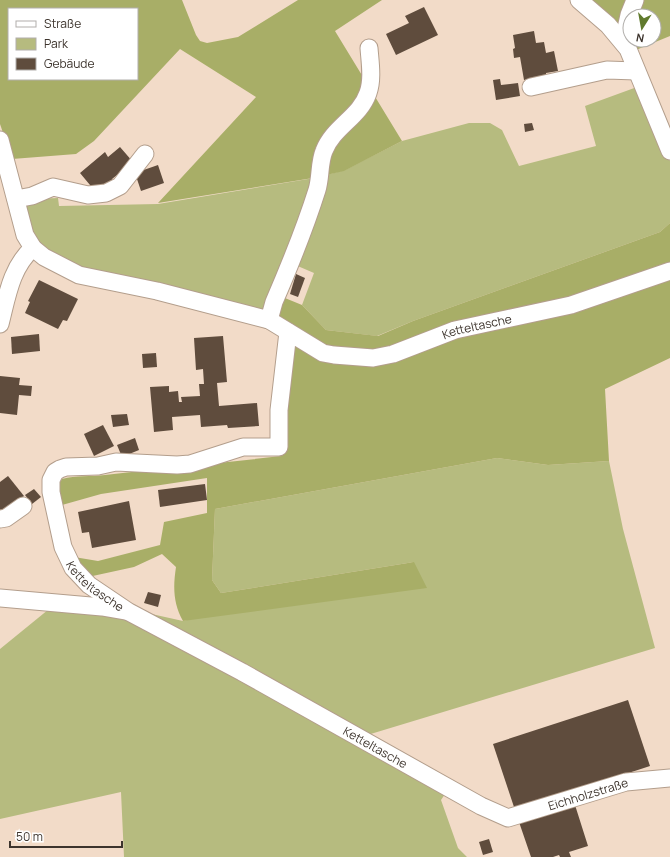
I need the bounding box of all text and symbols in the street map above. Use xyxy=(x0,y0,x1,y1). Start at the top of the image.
legend xyxy=(8,8,138,80)
north arrow xyxy=(622,8,662,48)
text: Straße xyxy=(44,15,81,32)
text: N xyxy=(635,30,645,46)
text: Park xyxy=(44,35,69,52)
text: Gebäude xyxy=(44,55,95,72)
street label: Ketteltasche xyxy=(439,310,513,343)
street label: Ketteltasche xyxy=(62,558,128,615)
street label: Ketteltasche xyxy=(340,722,411,772)
street label: Eichholzstraße xyxy=(546,773,630,814)
scale bar xyxy=(10,823,122,849)
text: 50 m xyxy=(16,828,43,845)

